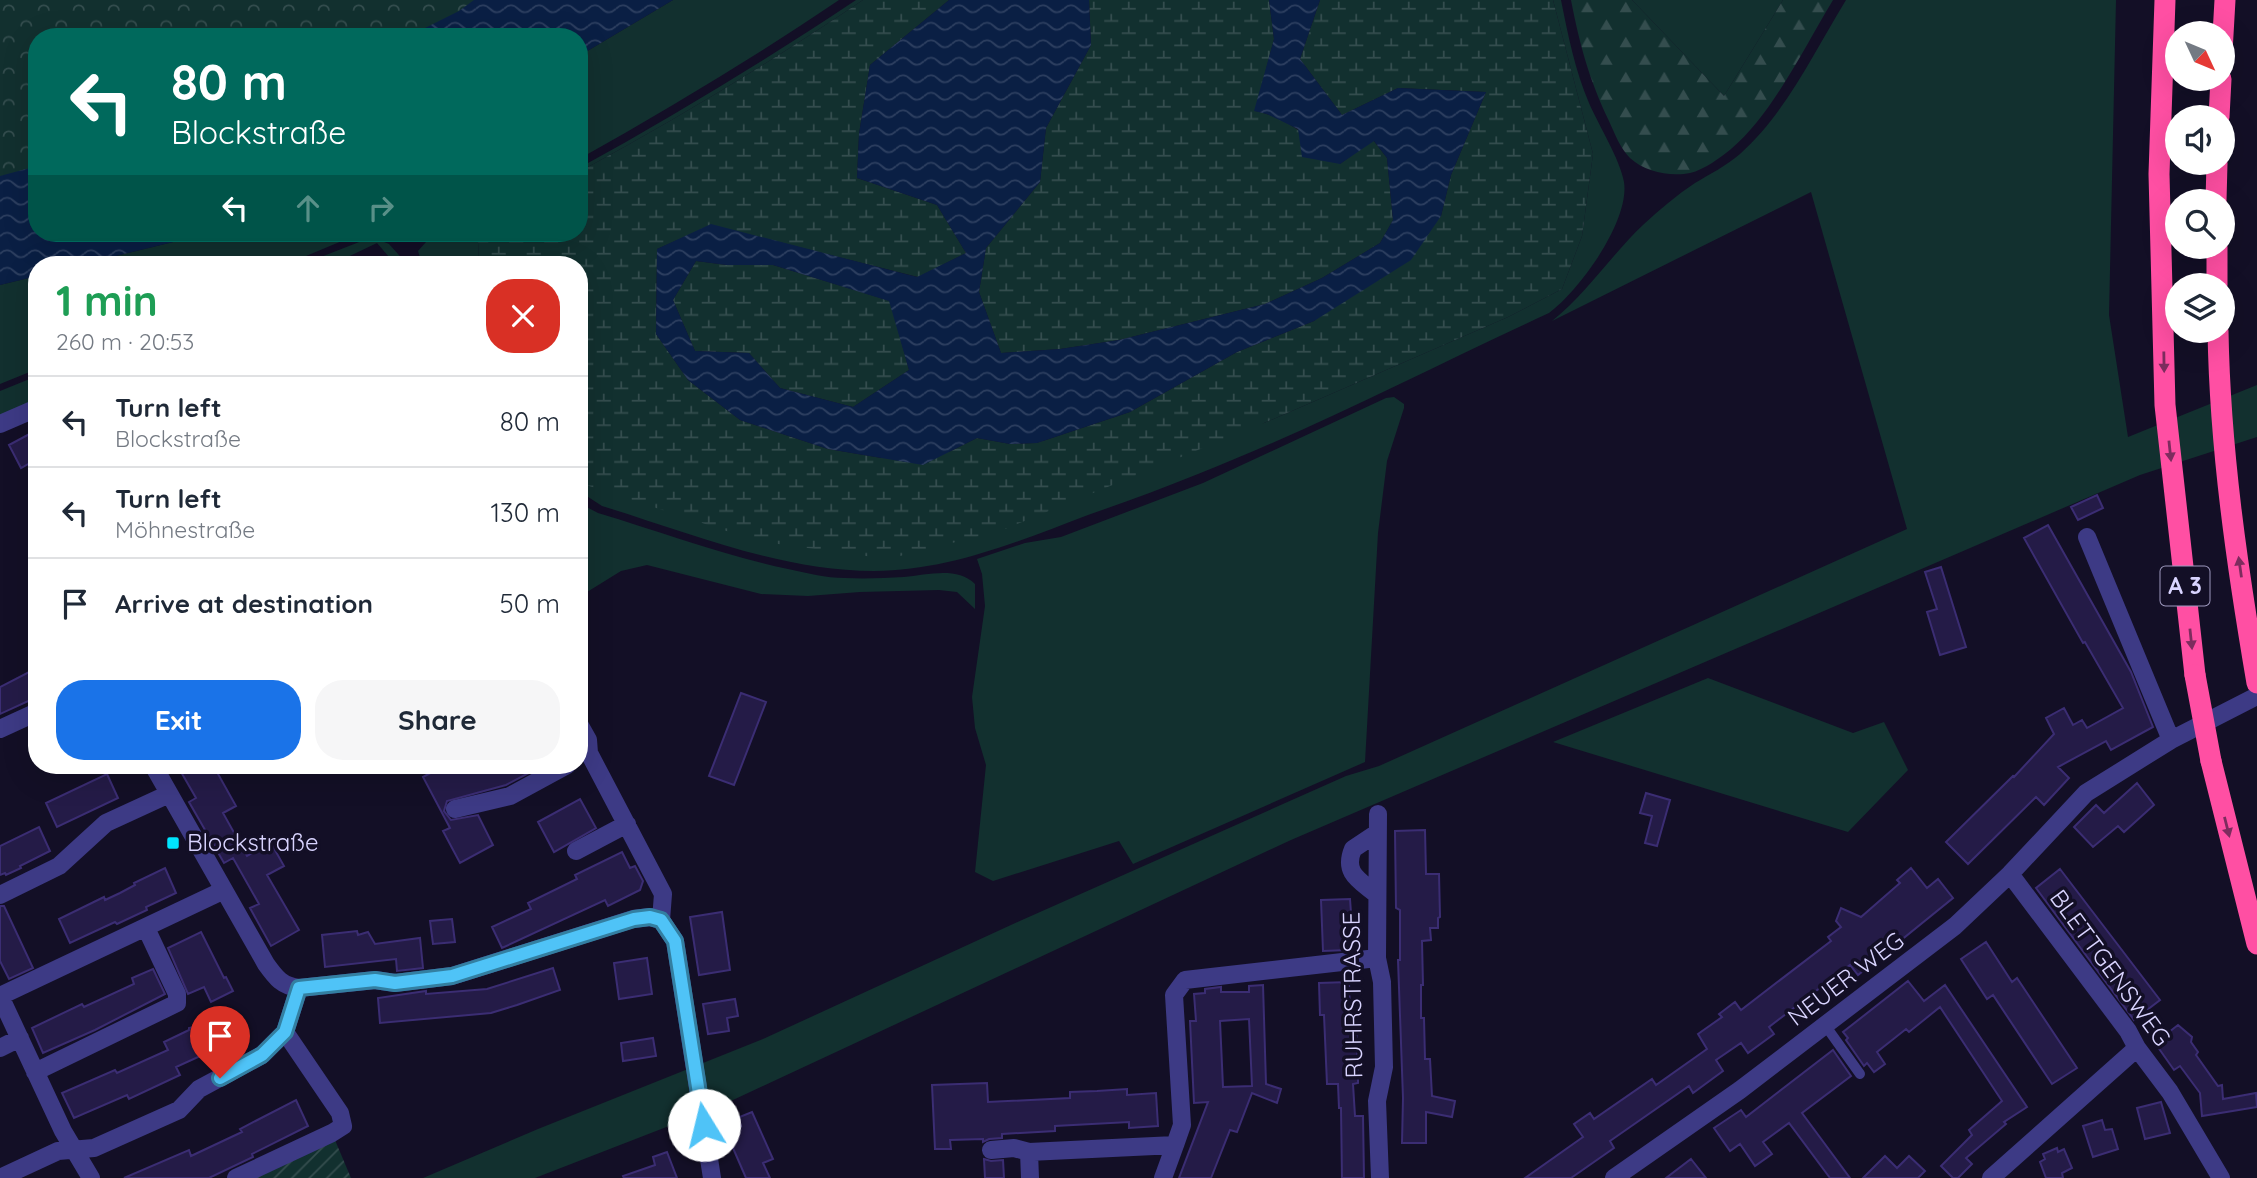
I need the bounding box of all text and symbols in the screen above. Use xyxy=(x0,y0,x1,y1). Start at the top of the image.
north arrow xyxy=(2165,21,2235,91)
map controls xyxy=(2165,21,2235,343)
text: 80 m xyxy=(171,51,287,112)
icon: left xyxy=(56,56,147,147)
button: sound xyxy=(2165,105,2235,175)
text: Blockstraße xyxy=(171,112,346,152)
icon: left xyxy=(216,189,254,227)
icon: ahead xyxy=(289,189,327,227)
icon: right xyxy=(362,189,400,227)
button: search xyxy=(2165,189,2235,259)
button: layers xyxy=(2165,273,2235,343)
text: 1 min xyxy=(56,274,158,327)
button: close xyxy=(486,279,560,353)
text: 260 m · 20:53 xyxy=(56,327,194,356)
one-way arrow xyxy=(2158,351,2169,373)
text: Turn left xyxy=(115,391,222,424)
icon: left xyxy=(56,403,94,441)
text: 80 m xyxy=(500,405,560,438)
text: Blockstraße xyxy=(115,424,241,453)
one-way arrow xyxy=(2164,440,2175,462)
text: Turn left xyxy=(115,482,222,515)
icon: left xyxy=(56,494,94,532)
text: 130 m xyxy=(490,496,560,529)
text: Möhnestraße xyxy=(115,515,255,544)
one-way arrow xyxy=(2234,556,2245,578)
road number: A 3 xyxy=(2160,566,2210,606)
icon: arrive xyxy=(56,585,94,623)
text: Arrive at destination xyxy=(115,587,373,620)
text: 50 m xyxy=(500,587,560,620)
one-way arrow xyxy=(2185,628,2196,650)
button: Exit xyxy=(56,680,301,760)
button: Share xyxy=(315,680,560,760)
one-way arrow xyxy=(2222,816,2233,838)
place label: Blockstraße xyxy=(187,827,318,857)
marker: Blockstraße xyxy=(165,835,181,851)
street label: BLETTGENSWEG xyxy=(2044,883,2178,1051)
street label: RUHRSTRASSE xyxy=(1336,911,1368,1079)
street label: NEUER WEG xyxy=(1781,925,1910,1032)
pin xyxy=(190,1006,250,1078)
icon: arrive xyxy=(201,1017,239,1055)
position arrow xyxy=(667,1088,741,1162)

